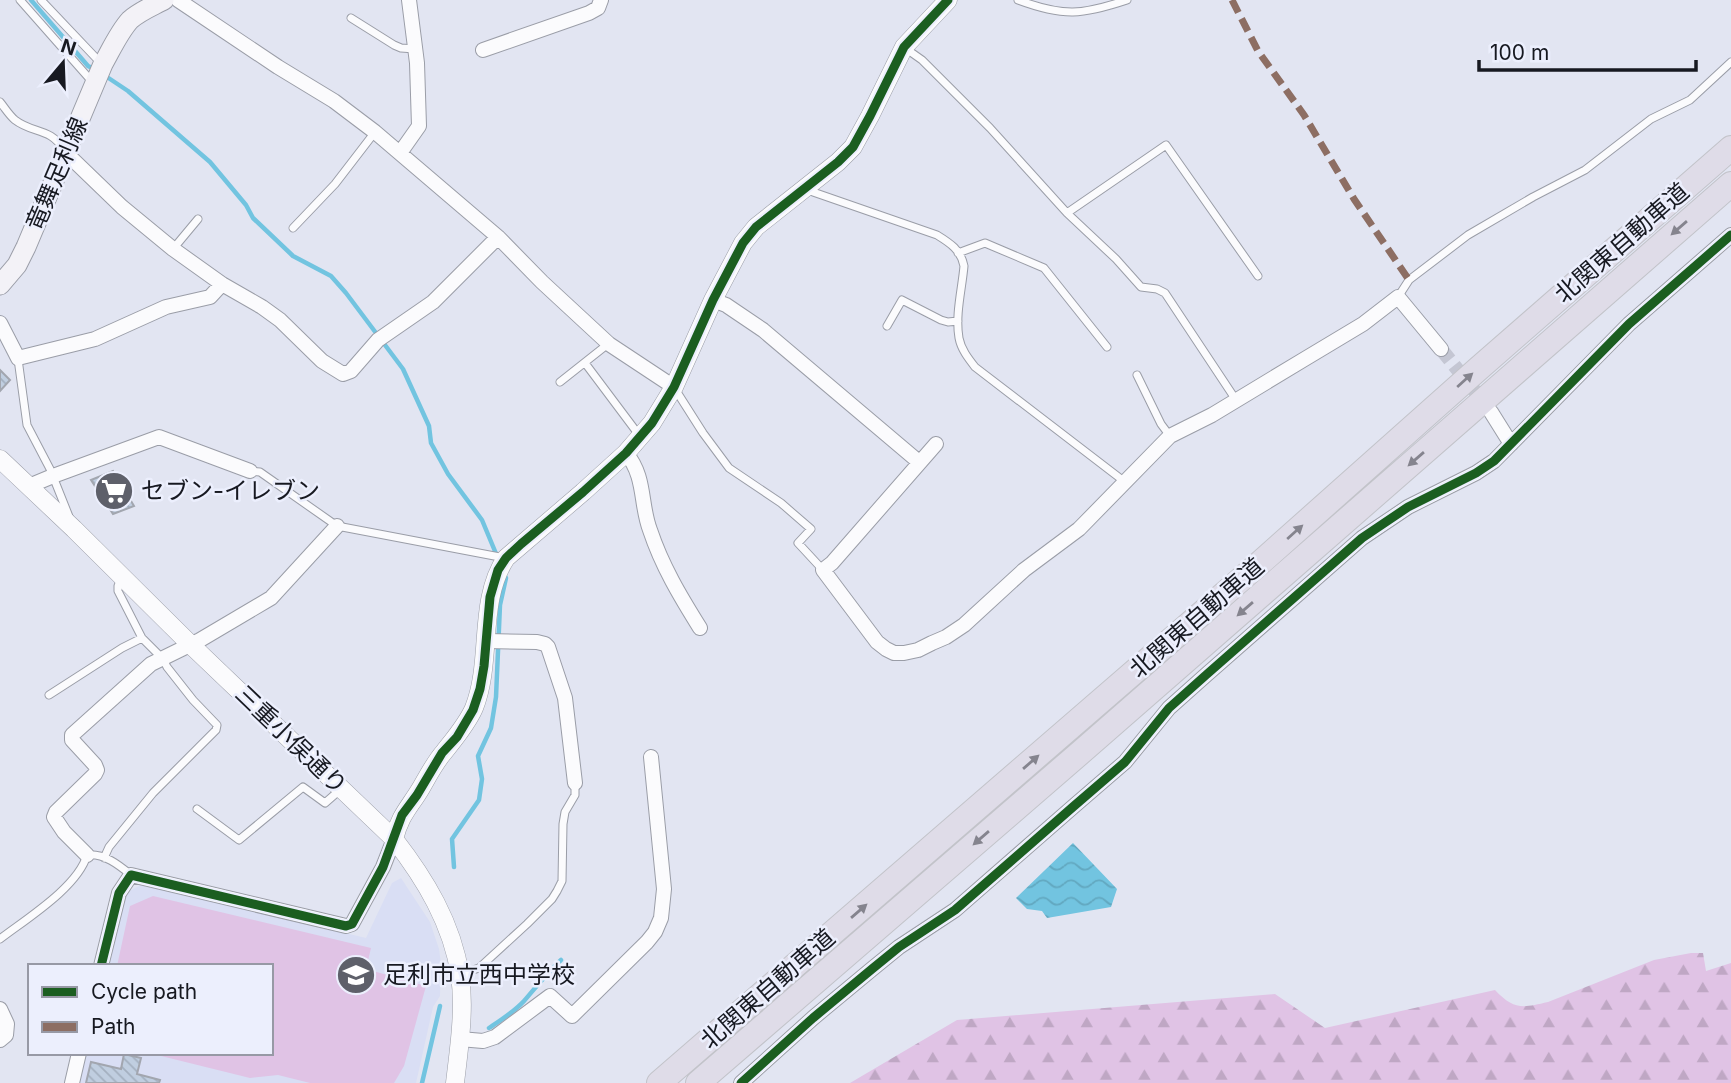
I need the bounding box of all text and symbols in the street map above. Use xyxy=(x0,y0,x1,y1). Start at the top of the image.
north arrow xyxy=(28,28,98,98)
scale bar xyxy=(1479,28,1696,72)
text: N xyxy=(58,34,79,61)
text: 100 m xyxy=(1490,40,1549,65)
street label: 竜舞足利線 xyxy=(20,113,93,235)
street label: 北関東自動車道 xyxy=(1549,177,1695,309)
one-way arrow xyxy=(1670,220,1688,236)
one-way arrow xyxy=(1456,373,1473,389)
one-way arrow xyxy=(1407,451,1425,467)
supermarket icon: セブン-イレブン xyxy=(93,470,135,512)
place label: セブン-イレブン xyxy=(141,476,320,505)
one-way arrow xyxy=(1286,524,1303,540)
street label: 北関東自動車道 xyxy=(1124,552,1270,684)
one-way arrow xyxy=(1236,601,1253,616)
street label: 三重小俣通り xyxy=(229,679,353,800)
one-way arrow xyxy=(1023,755,1040,770)
one-way arrow xyxy=(972,830,989,845)
one-way arrow xyxy=(851,904,868,919)
street label: 北関東自動車道 xyxy=(695,923,841,1055)
school or university icon: 足利市立西中学校 xyxy=(335,954,377,996)
place label: 足利市立西中学校 xyxy=(383,960,575,989)
legend xyxy=(28,964,273,1055)
text: Cycle path xyxy=(91,979,197,1004)
text: Path xyxy=(91,1014,136,1039)

